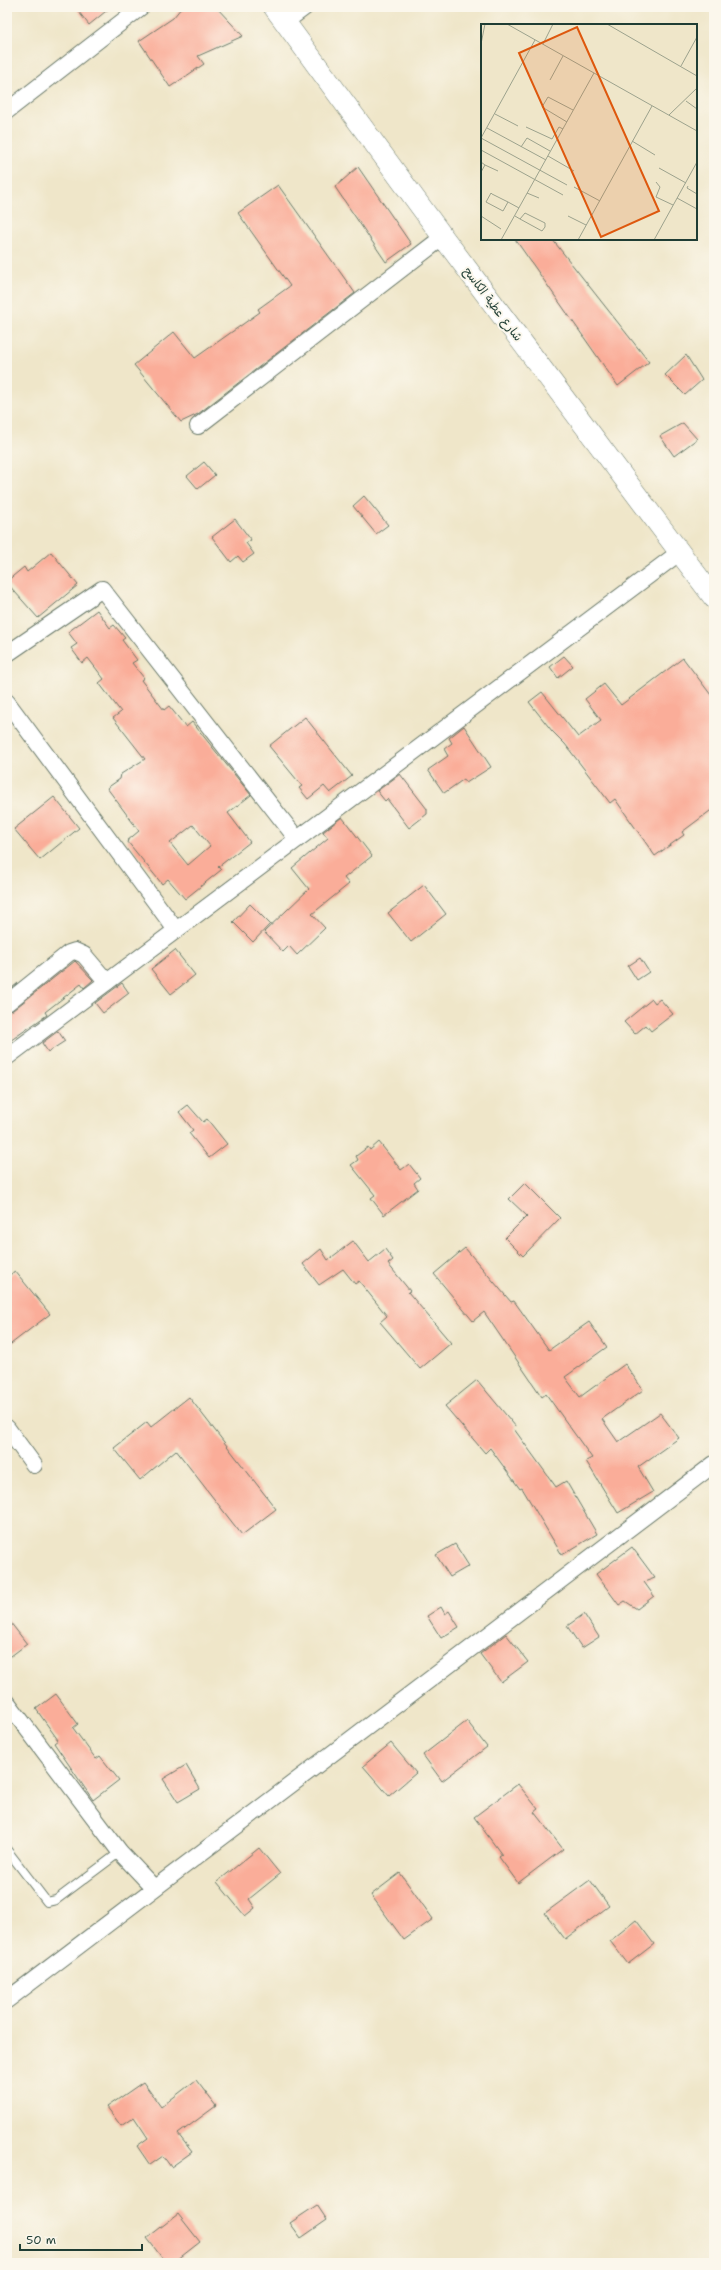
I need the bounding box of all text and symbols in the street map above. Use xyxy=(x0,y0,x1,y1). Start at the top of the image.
inset map xyxy=(481,24,697,240)
street label: شارع عطية الكاسح xyxy=(459,264,526,345)
scale bar xyxy=(20,2226,142,2252)
text: 50 m xyxy=(26,2232,56,2248)

